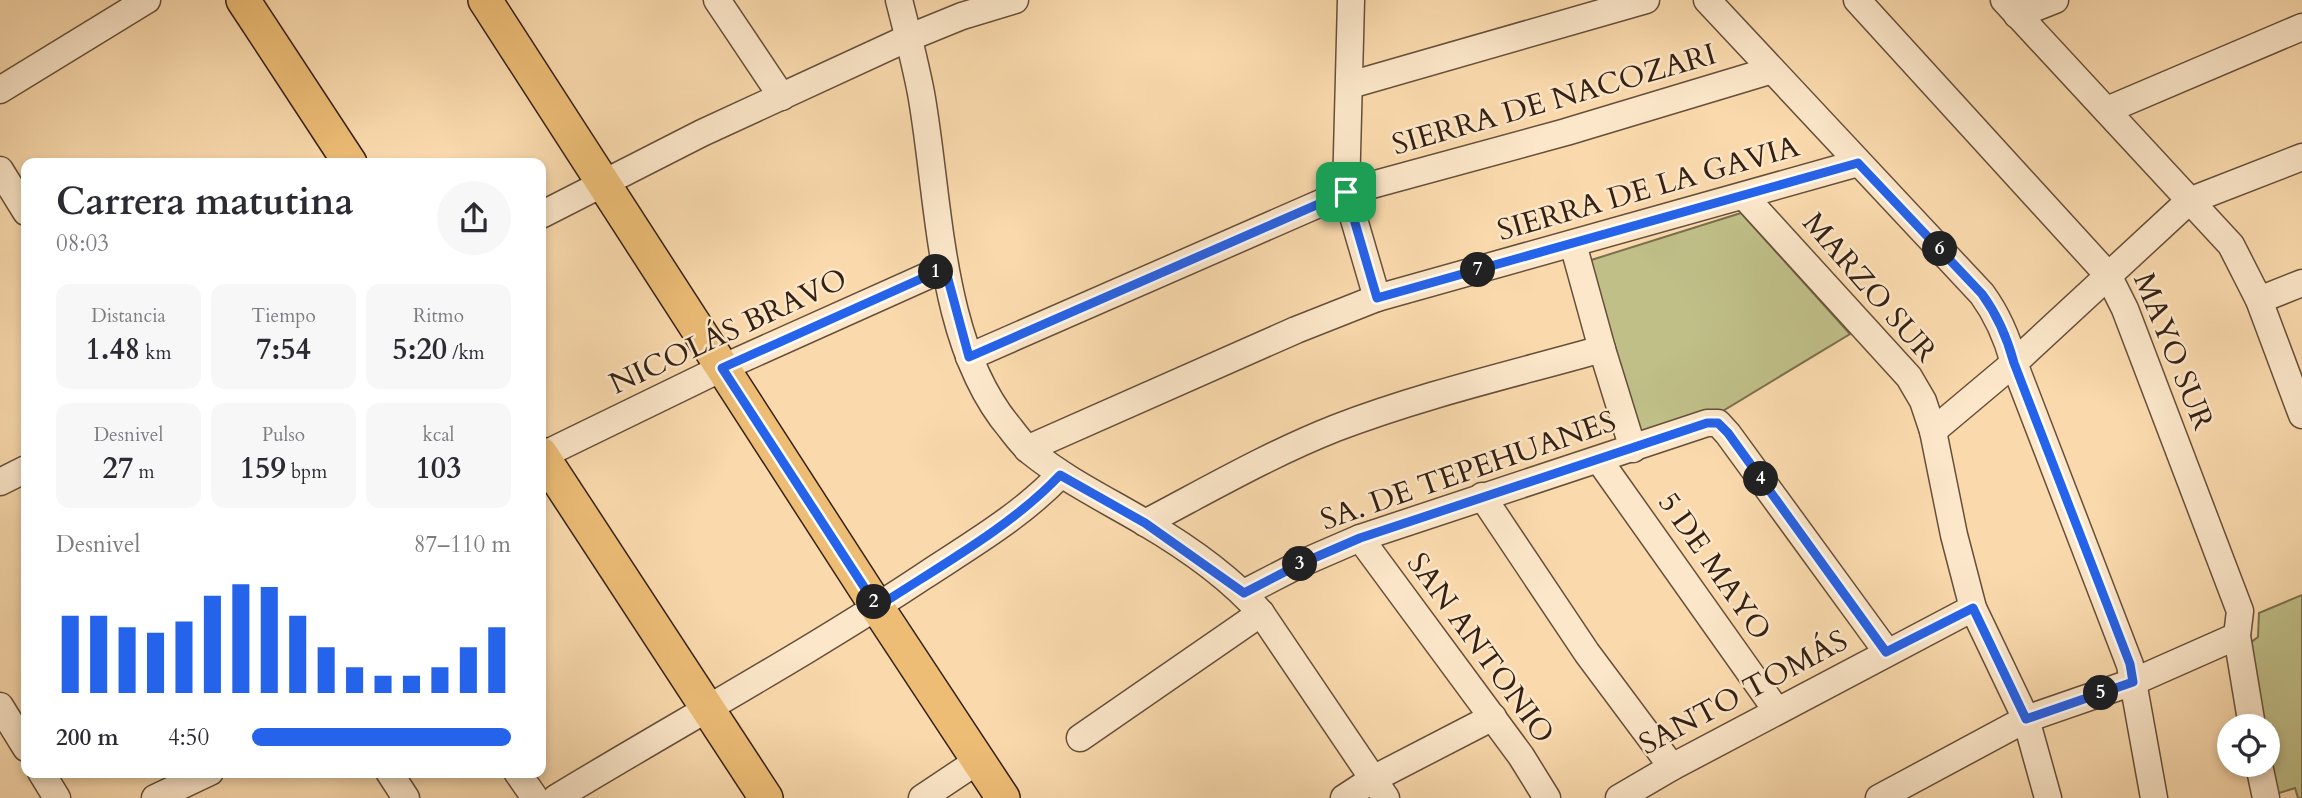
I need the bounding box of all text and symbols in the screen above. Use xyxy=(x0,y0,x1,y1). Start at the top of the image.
street label: SIERRA DE NACOZARI xyxy=(1387,34,1721,165)
street label: SIERRA DE LA GAVIA xyxy=(1493,126,1804,251)
pin xyxy=(1316,162,1376,222)
icon: arrive xyxy=(1327,173,1365,211)
text: Carrera matutina xyxy=(56,176,354,228)
button: share xyxy=(437,181,511,255)
street label: MARZO SUR xyxy=(1793,204,1946,371)
text: 08:03 xyxy=(56,228,109,259)
pin: 6 xyxy=(1923,232,1958,266)
text: 6 xyxy=(1935,235,1944,261)
pin: 7 xyxy=(1460,252,1496,288)
pin: 1 xyxy=(918,254,954,290)
text: 7 xyxy=(1473,256,1482,282)
street label: NICOLÁS BRAVO xyxy=(603,258,854,405)
text: 1 xyxy=(931,258,940,284)
street label: MAYO SUR xyxy=(2123,266,2224,436)
text: Distancia xyxy=(91,303,166,329)
text: Tiempo xyxy=(251,303,316,329)
text: Ritmo xyxy=(413,303,464,329)
text: 1.48 xyxy=(85,329,140,370)
text: 7:54 xyxy=(256,329,311,370)
text: 5:20 xyxy=(392,329,447,370)
text: km xyxy=(140,340,172,366)
text: /km xyxy=(447,340,485,366)
street label: SA. DE TEPEHUANES xyxy=(1315,401,1621,540)
text: Desnivel xyxy=(94,422,163,448)
text: Pulso xyxy=(262,422,305,448)
text: kcal xyxy=(423,422,454,448)
text: 27 xyxy=(103,448,133,489)
text: 159 xyxy=(240,448,286,489)
text: 103 xyxy=(415,448,462,489)
text: m xyxy=(133,459,154,485)
text: bpm xyxy=(286,459,327,485)
pin: 4 xyxy=(1744,462,1778,496)
text: 4 xyxy=(1756,465,1765,491)
street label: 5 DE MAYO xyxy=(1648,484,1781,649)
text: Desnivel xyxy=(56,529,140,560)
text: 87–110 m xyxy=(414,529,511,560)
street label: SAN ANTONIO xyxy=(1397,545,1564,752)
pin: 3 xyxy=(1282,546,1318,582)
text: 3 xyxy=(1295,550,1304,576)
pin: 2 xyxy=(856,584,892,620)
text: 2 xyxy=(869,588,878,614)
street label: SANTO TOMÁS xyxy=(1632,620,1855,765)
pin: 5 xyxy=(2084,676,2118,710)
text: 5 xyxy=(2096,679,2105,705)
map controls xyxy=(2217,714,2280,777)
button: locate xyxy=(2217,714,2280,777)
text: 200 m xyxy=(56,722,119,753)
text: 4:50 xyxy=(168,722,209,753)

